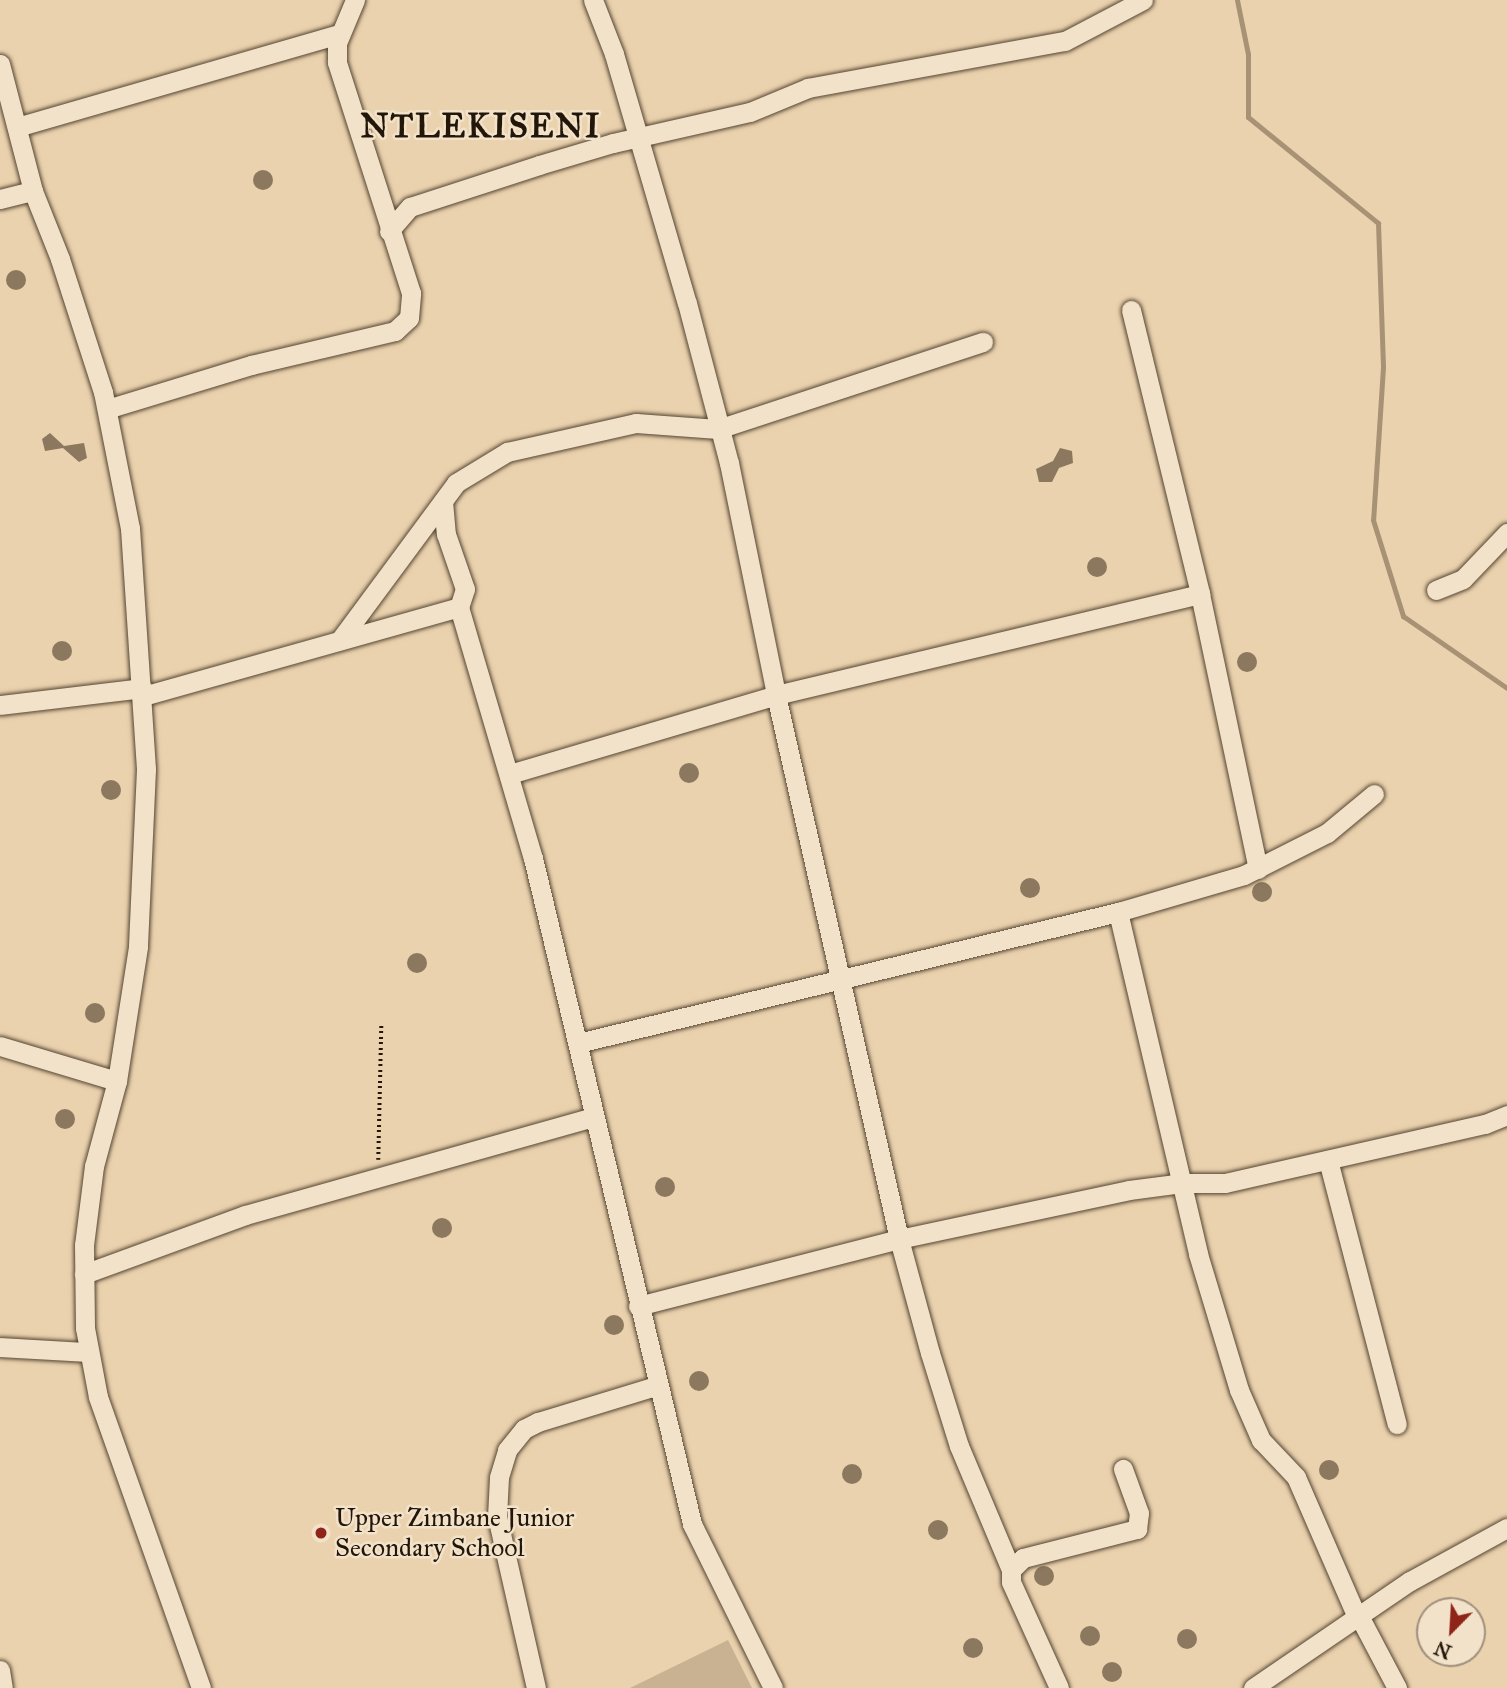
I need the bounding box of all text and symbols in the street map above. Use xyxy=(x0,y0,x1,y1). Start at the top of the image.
district label: NTLEKISENI xyxy=(362,107,600,147)
place label: Upper Zimbane Junior Secondary School xyxy=(335,1502,574,1564)
marker: Upper Zimbane Junior Secondary School xyxy=(313,1525,329,1541)
north arrow xyxy=(1416,1597,1486,1667)
text: N xyxy=(1431,1636,1455,1664)

